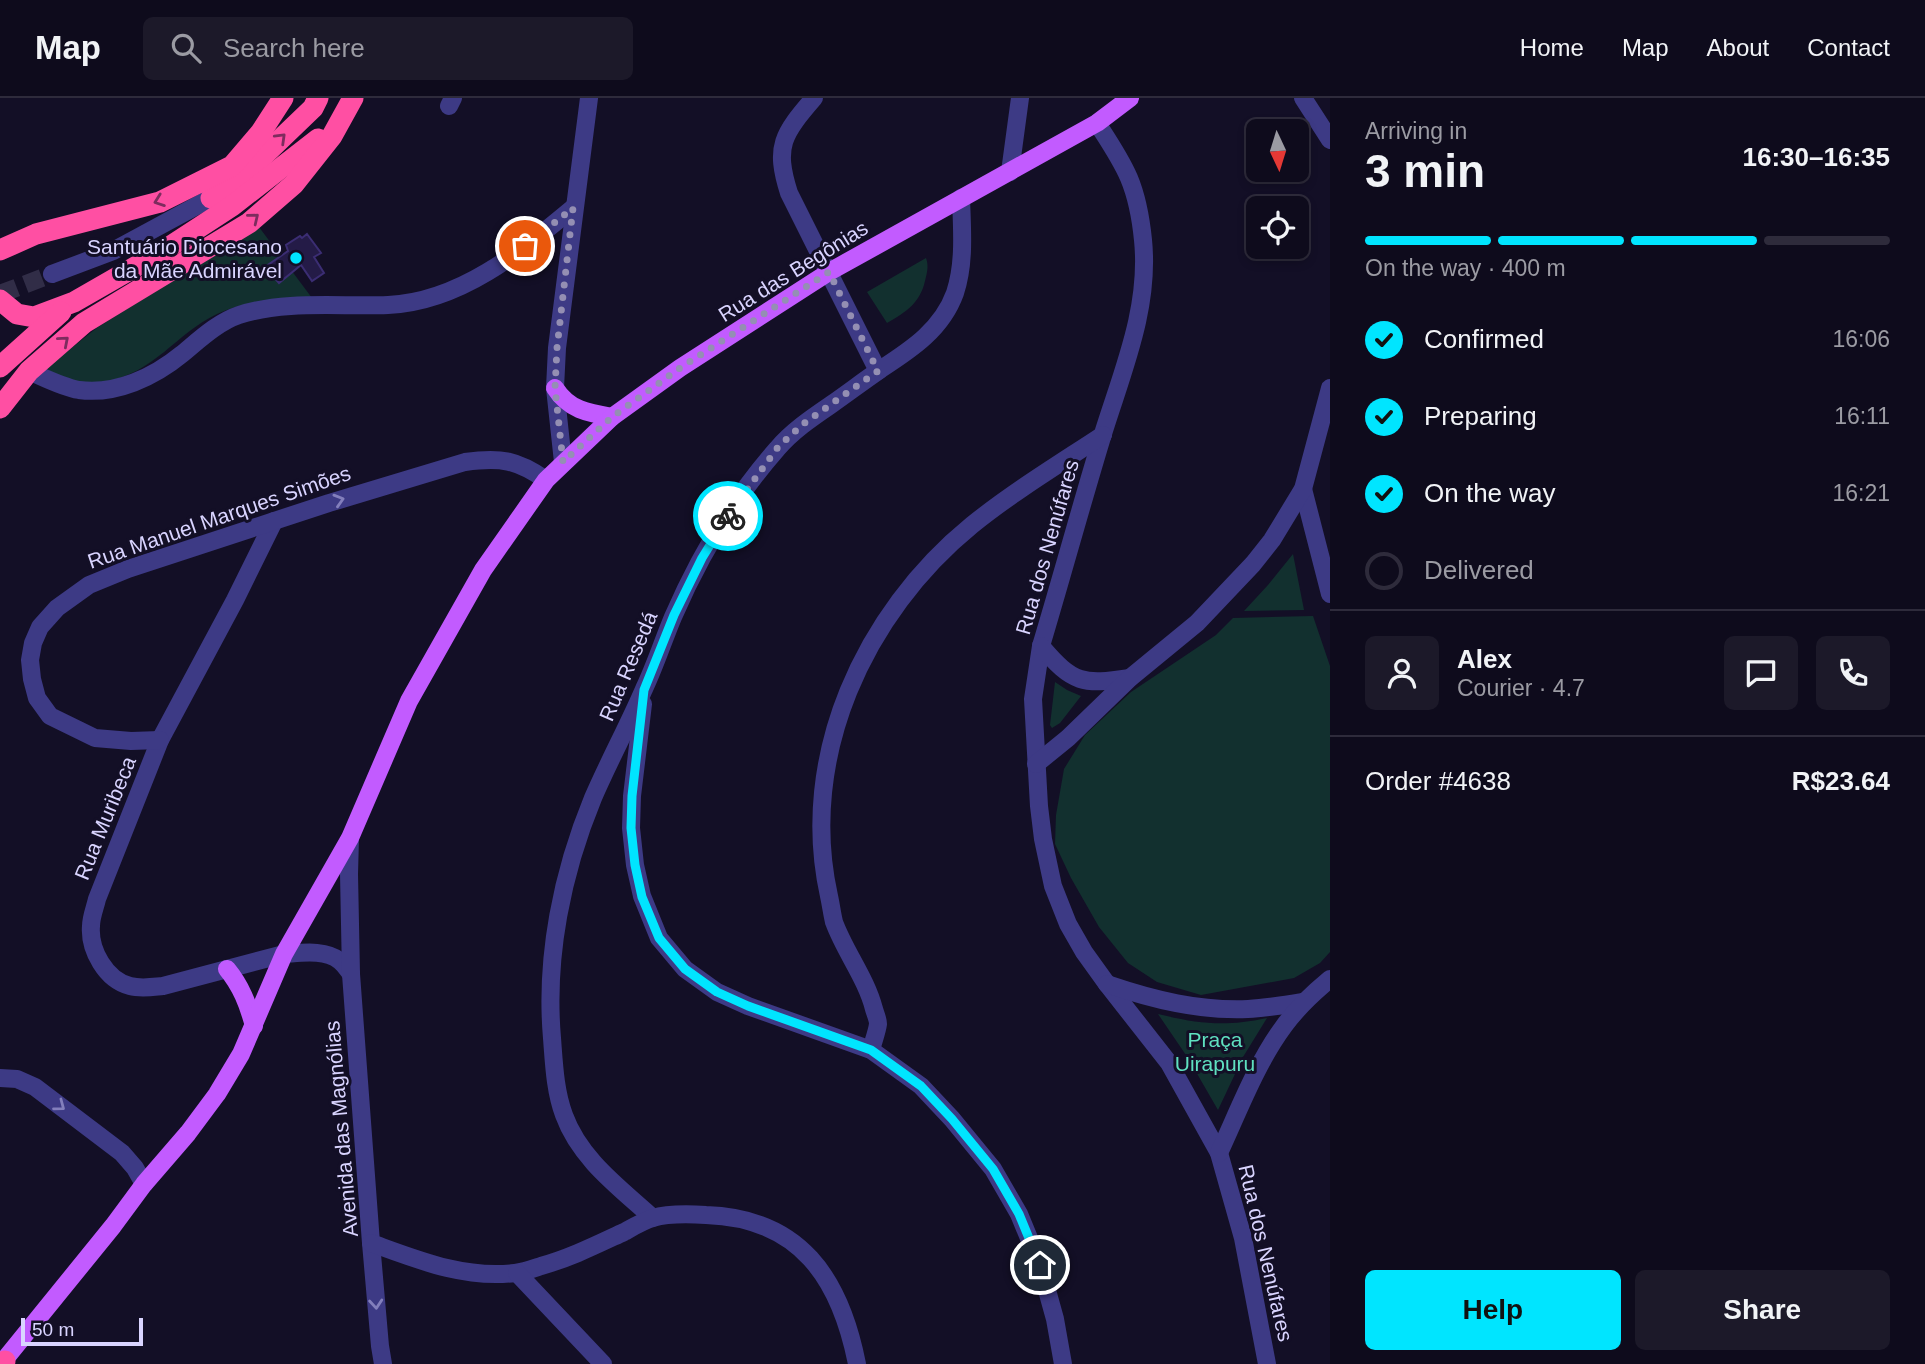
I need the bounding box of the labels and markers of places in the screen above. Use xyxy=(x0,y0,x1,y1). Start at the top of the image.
pin xyxy=(495,216,555,276)
place label: Santuário Diocesano da Mãe Admirável xyxy=(87,235,282,282)
marker: Santuário Diocesano da Mãe Admirável xyxy=(288,250,304,266)
pin xyxy=(1010,1235,1070,1295)

